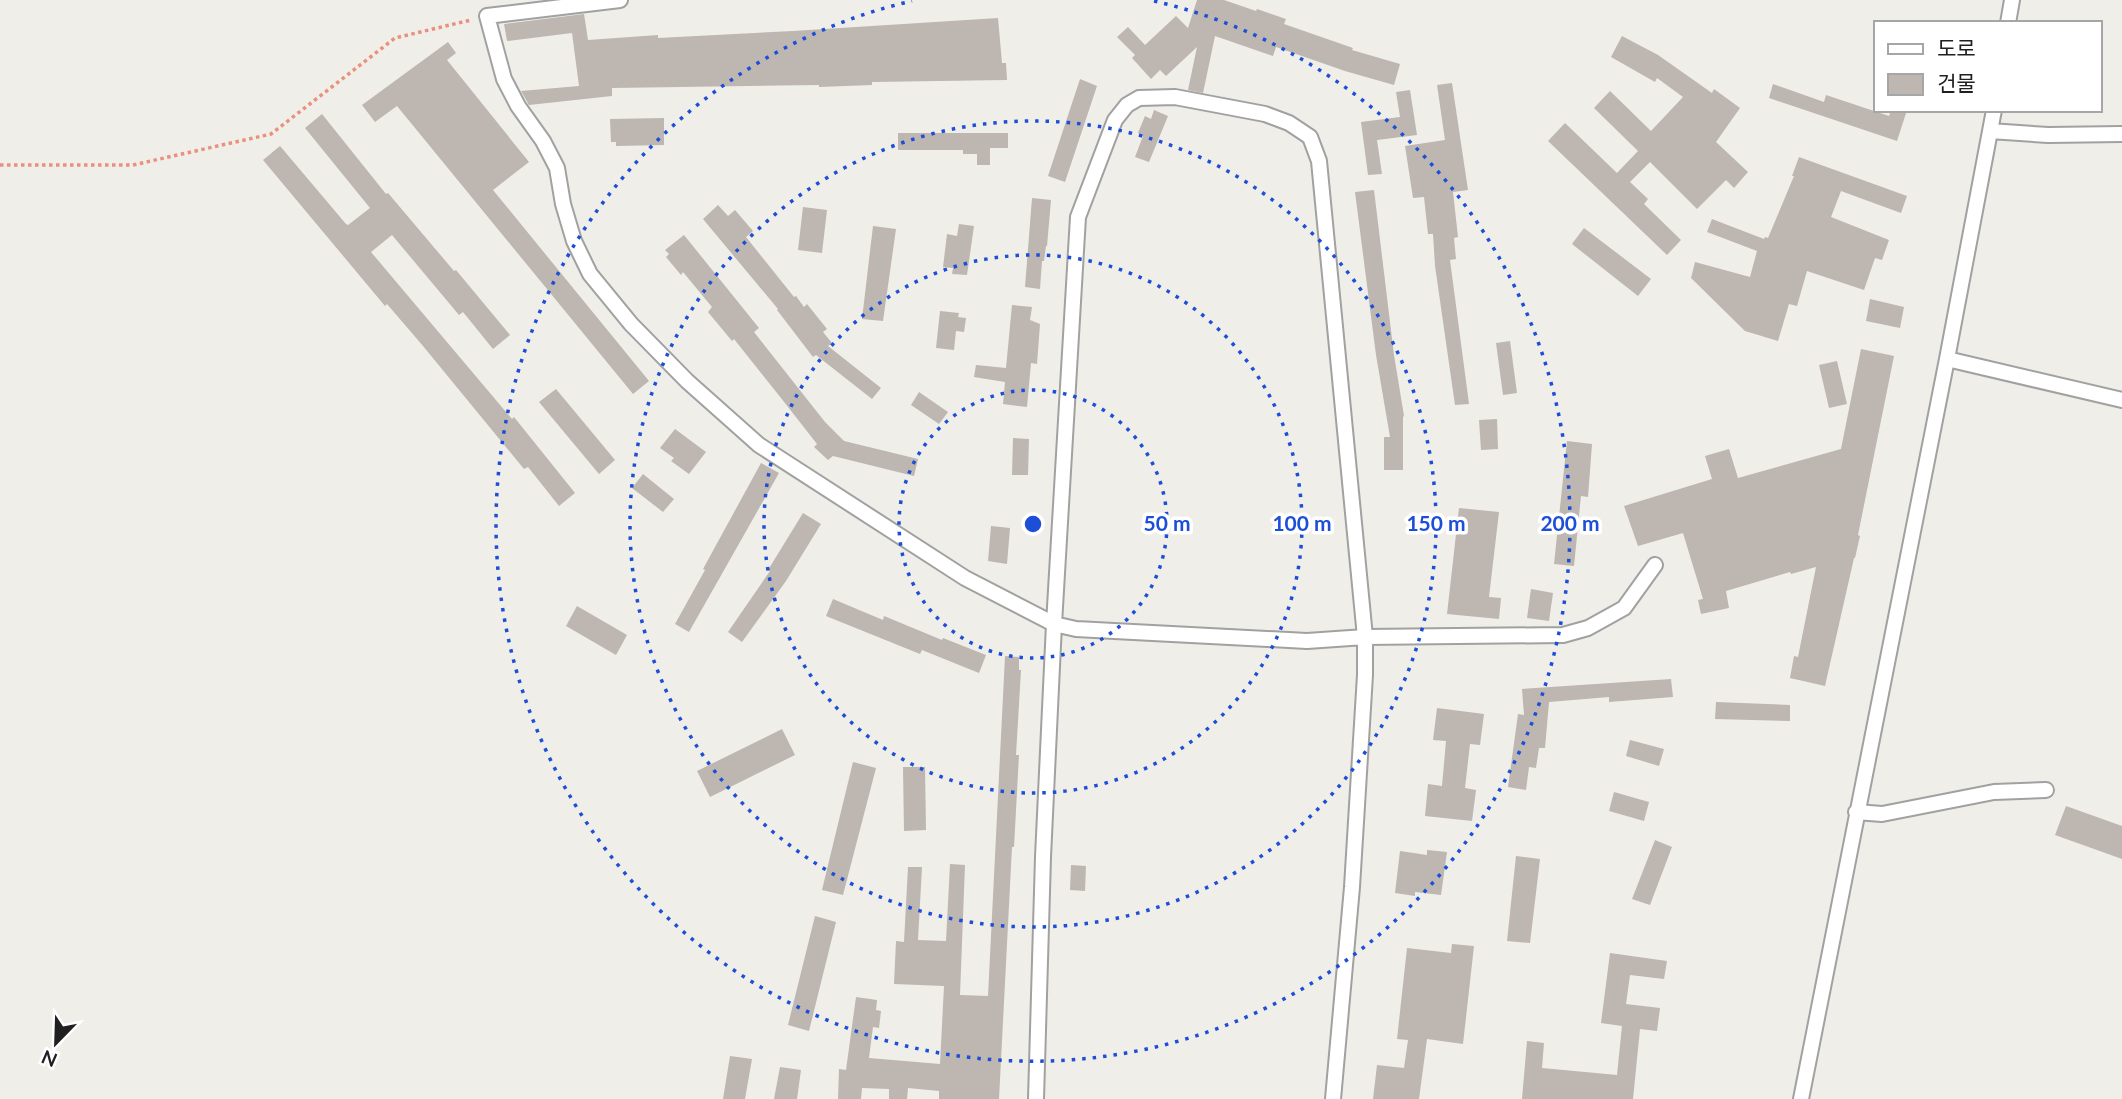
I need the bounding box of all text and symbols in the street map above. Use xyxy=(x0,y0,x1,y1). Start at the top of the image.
legend xyxy=(1874,21,2101,112)
text: 도로 xyxy=(1937,35,1976,60)
text: 건물 xyxy=(1937,70,1976,95)
text: 50 m xyxy=(1143,510,1191,535)
text: 100 m xyxy=(1272,510,1332,535)
text: 150 m xyxy=(1406,510,1466,535)
text: 200 m xyxy=(1540,510,1600,535)
centre of rings xyxy=(1021,512,1045,536)
north arrow xyxy=(21,1008,91,1078)
text: N xyxy=(38,1046,60,1073)

